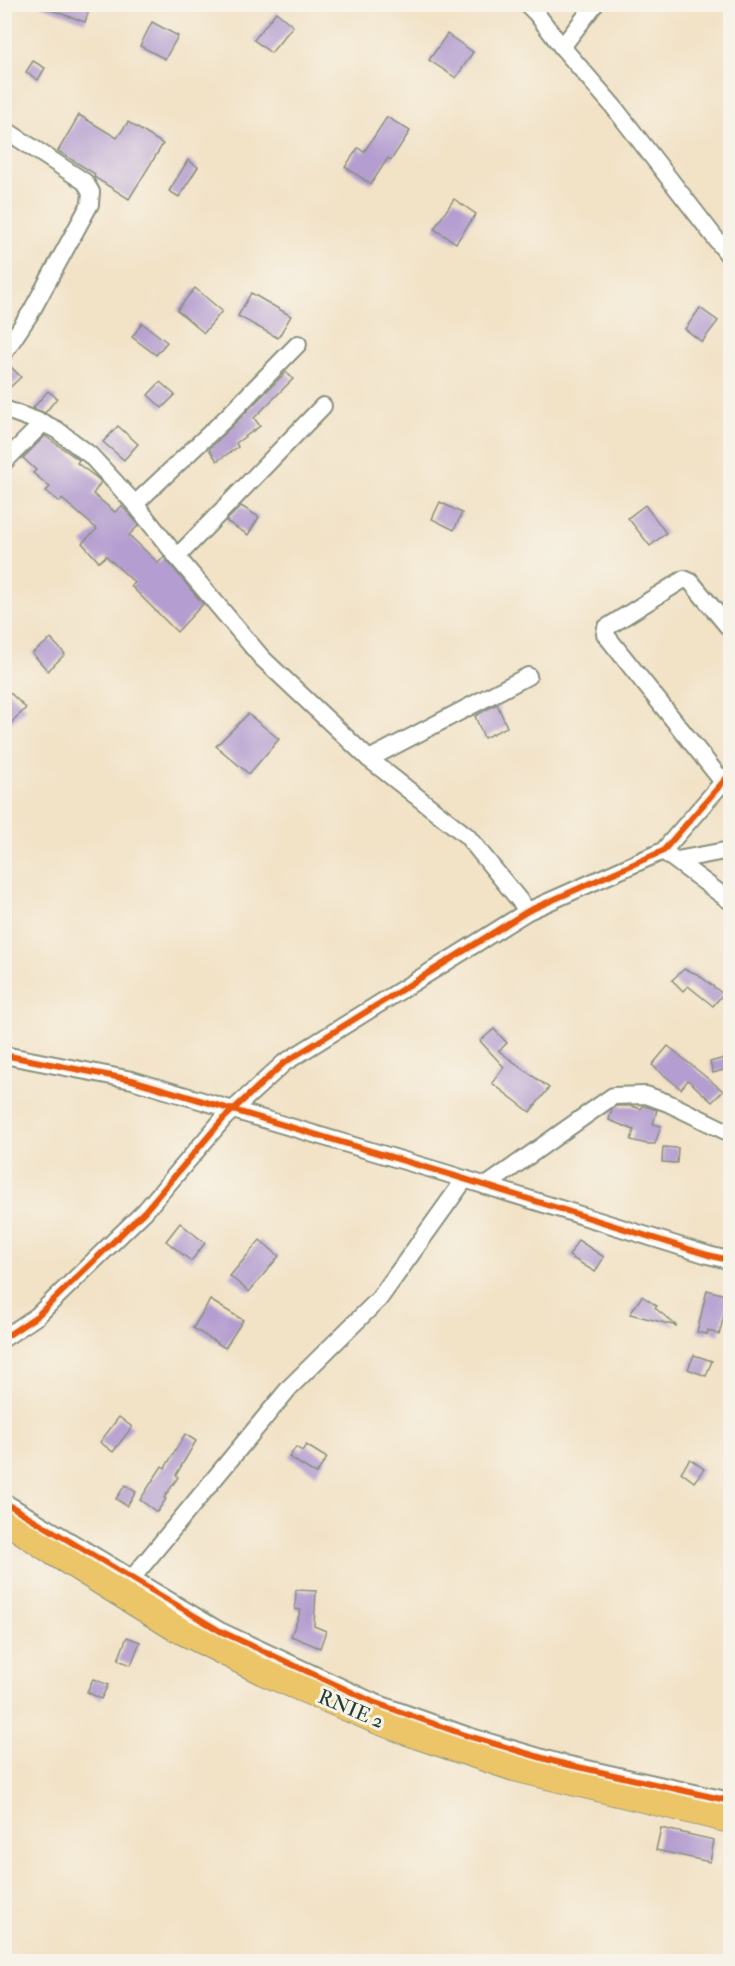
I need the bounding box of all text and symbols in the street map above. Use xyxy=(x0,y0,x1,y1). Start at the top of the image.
street label: RNIE 2 xyxy=(314,1684,388,1734)

